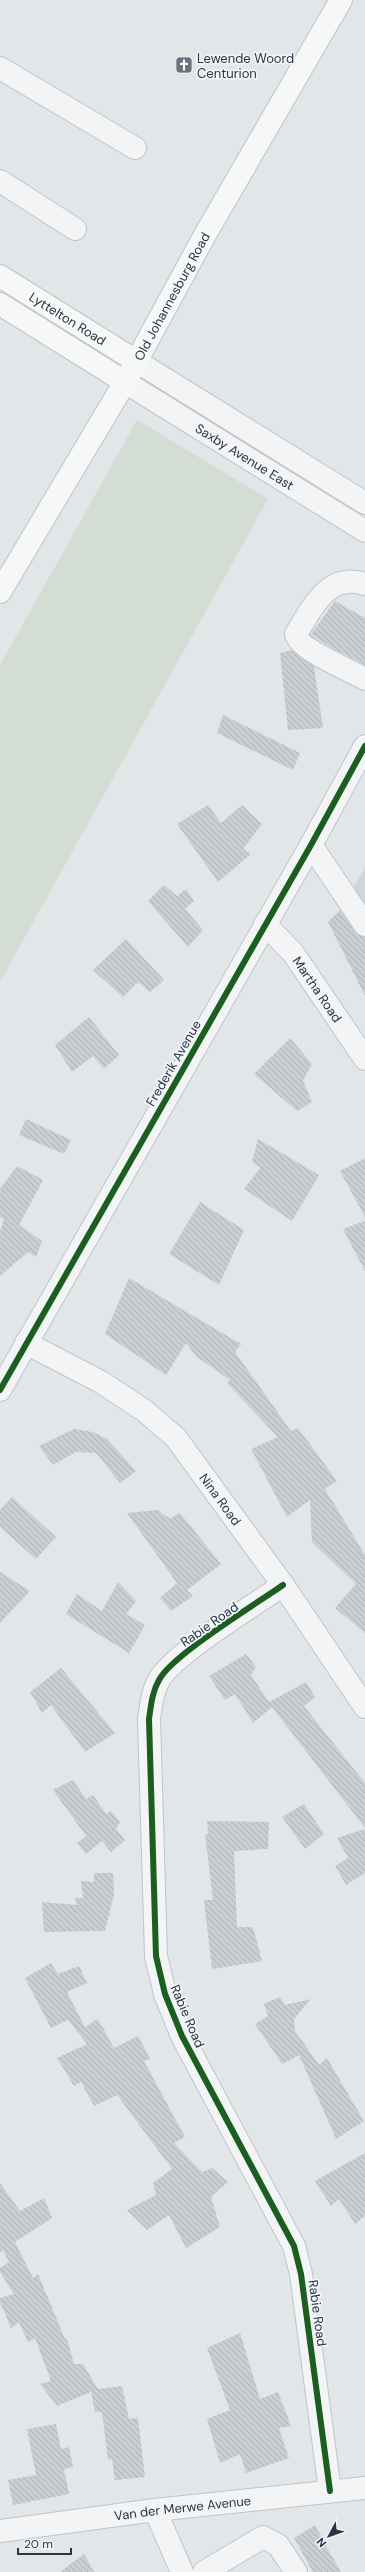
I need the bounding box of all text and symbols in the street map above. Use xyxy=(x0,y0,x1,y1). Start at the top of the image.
place label: Lewende Woord Centurion xyxy=(197,50,294,82)
church icon: Lewende Woord Centurion xyxy=(174,55,194,75)
street label: Old Johannesburg Road xyxy=(130,229,214,364)
street label: Lyttelton Road xyxy=(26,288,109,349)
street label: Saxby Avenue East xyxy=(192,420,297,494)
street label: Martha Road xyxy=(289,953,346,1026)
street label: Frederik Avenue xyxy=(142,1017,205,1109)
street label: Nina Road xyxy=(195,1470,245,1529)
street label: Rabie Road xyxy=(177,1598,242,1651)
street label: Rabie Road xyxy=(167,1982,208,2050)
street label: Rabie Road xyxy=(304,2279,331,2347)
street label: Van der Merwe Avenue xyxy=(113,2492,252,2524)
north arrow xyxy=(309,2516,349,2556)
scale bar xyxy=(18,2530,71,2556)
text: N xyxy=(314,2535,329,2550)
text: 20 m xyxy=(24,2536,53,2552)

